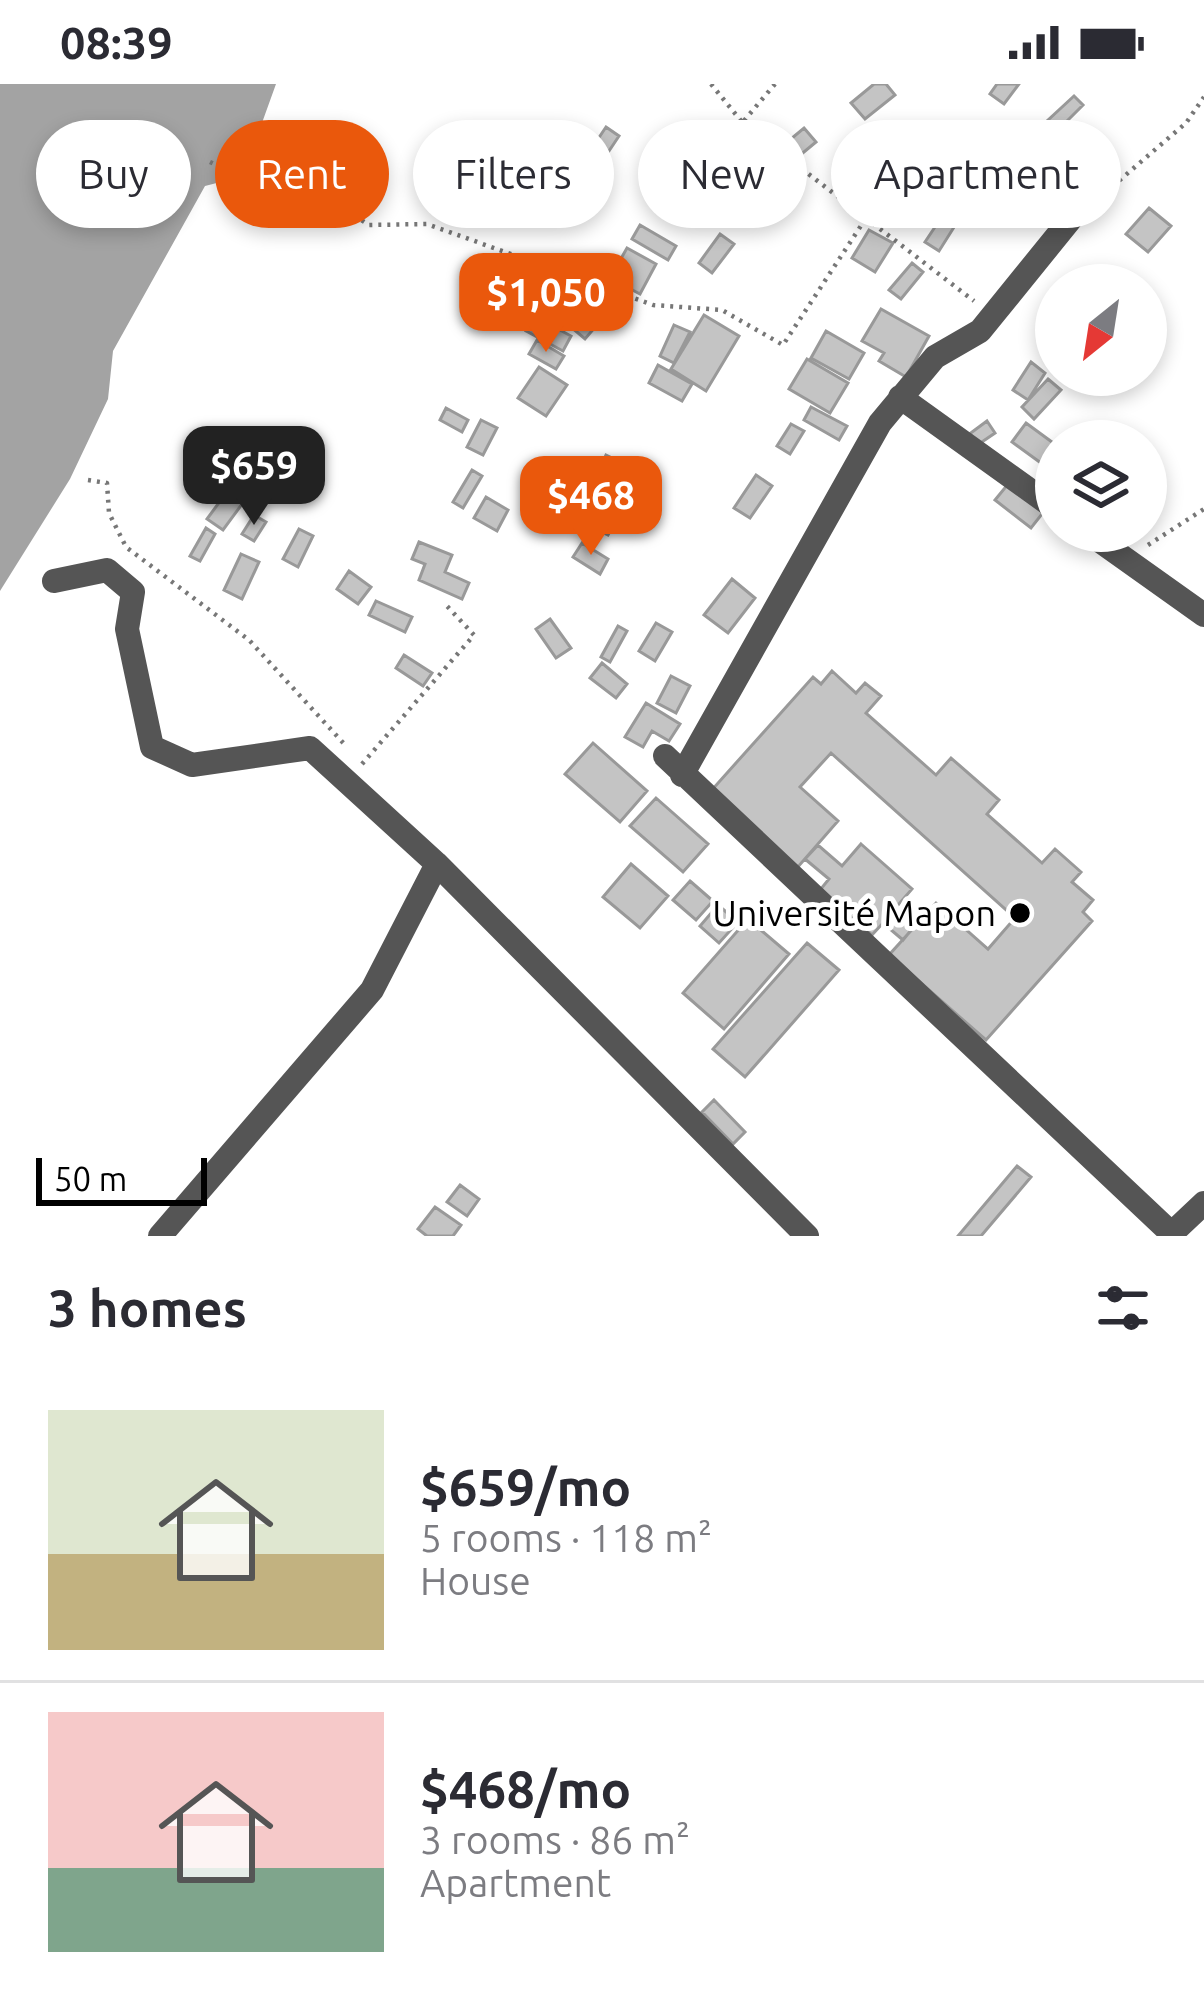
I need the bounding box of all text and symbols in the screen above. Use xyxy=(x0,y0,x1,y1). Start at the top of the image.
text: 08:39 xyxy=(60,17,173,68)
chip: Buy xyxy=(36,120,191,228)
chip: Rent xyxy=(215,120,389,228)
chip: Filters xyxy=(413,120,614,228)
chip: New xyxy=(638,120,807,228)
chip: Apartment xyxy=(831,120,1121,228)
pin: $1,050 xyxy=(448,253,644,355)
north arrow xyxy=(1035,264,1167,396)
map controls xyxy=(1035,264,1167,552)
text: $1,050 xyxy=(486,270,606,313)
button: layers xyxy=(1035,420,1167,552)
pin: $659 xyxy=(183,426,325,528)
text: $659 xyxy=(210,443,298,486)
pin: $468 xyxy=(520,456,662,558)
text: $468 xyxy=(547,473,635,516)
place label: Université Mapon xyxy=(712,892,996,933)
marker: Université Mapon xyxy=(1007,900,1033,926)
scale bar xyxy=(36,1152,207,1205)
text: 50 m xyxy=(54,1160,127,1197)
icon: filters xyxy=(1090,1275,1156,1341)
text: 3 homes xyxy=(48,1279,247,1337)
icon: home xyxy=(144,1458,288,1602)
text: $659/mo xyxy=(420,1458,631,1516)
text: 5 rooms · 118 m² xyxy=(420,1516,712,1559)
text: House xyxy=(420,1559,531,1602)
icon: home xyxy=(144,1760,288,1904)
text: $468/mo xyxy=(420,1760,631,1818)
text: 3 rooms · 86 m² xyxy=(420,1818,690,1861)
text: Apartment xyxy=(420,1861,611,1904)

